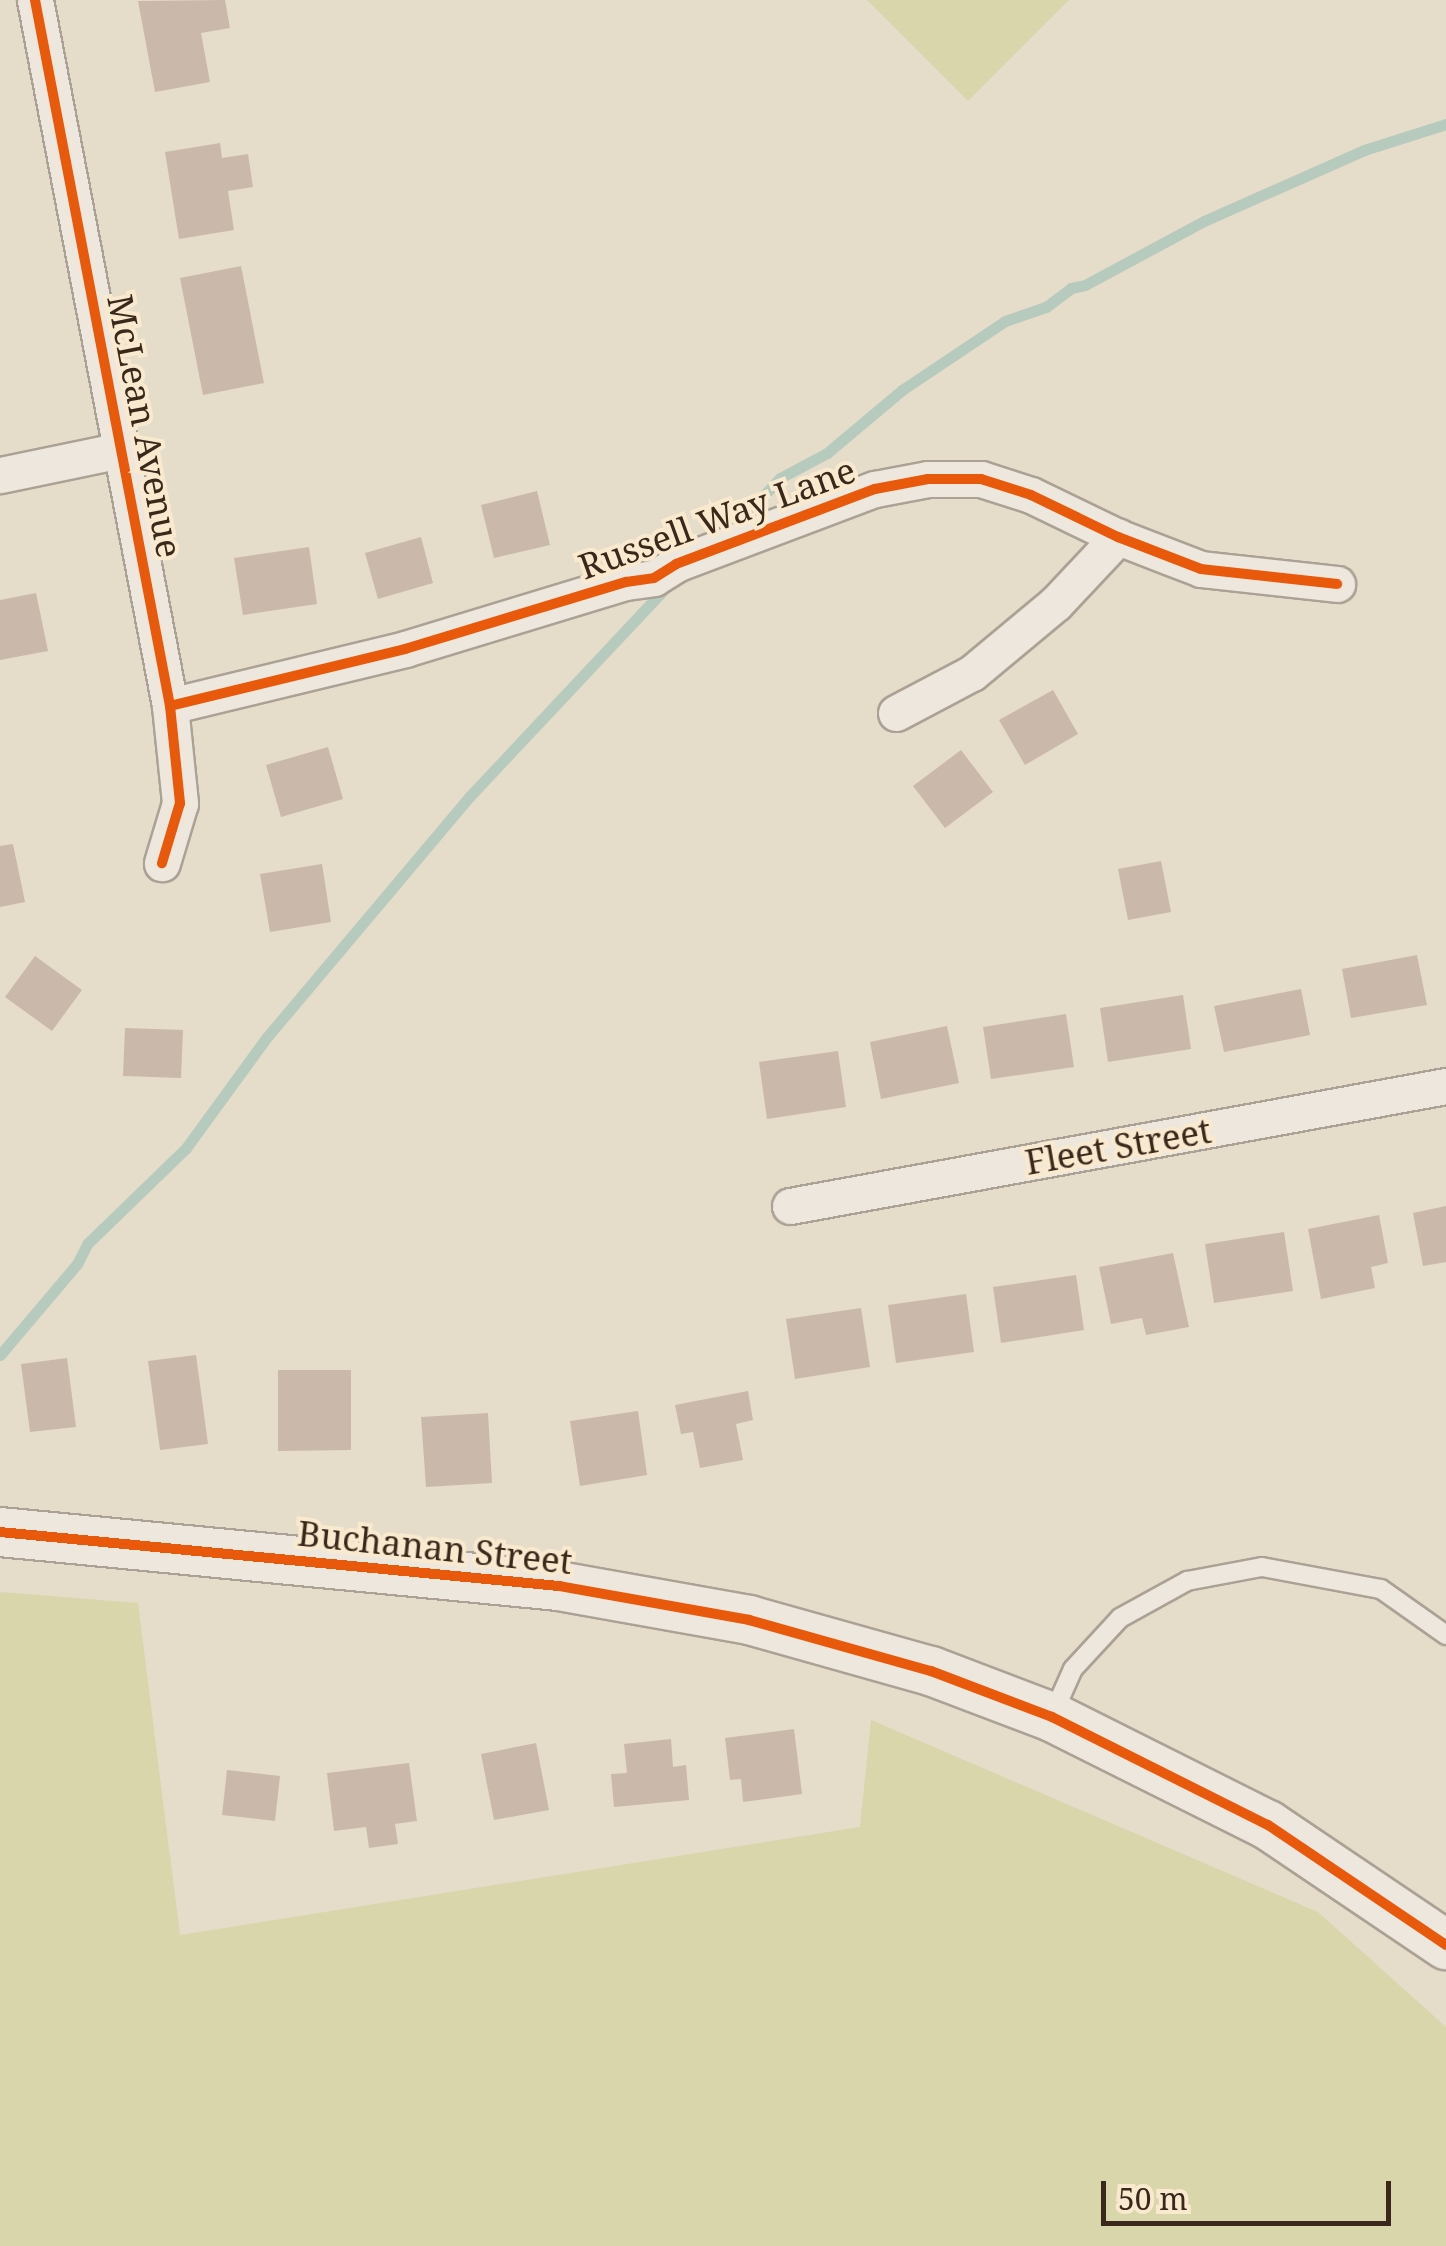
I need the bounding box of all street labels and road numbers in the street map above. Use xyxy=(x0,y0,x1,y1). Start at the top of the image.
street label: McLean Avenue xyxy=(99,291,191,561)
street label: Russell Way Lane xyxy=(573,448,861,588)
street label: Fleet Street xyxy=(1022,1109,1214,1183)
street label: Buchanan Street xyxy=(296,1512,574,1582)

